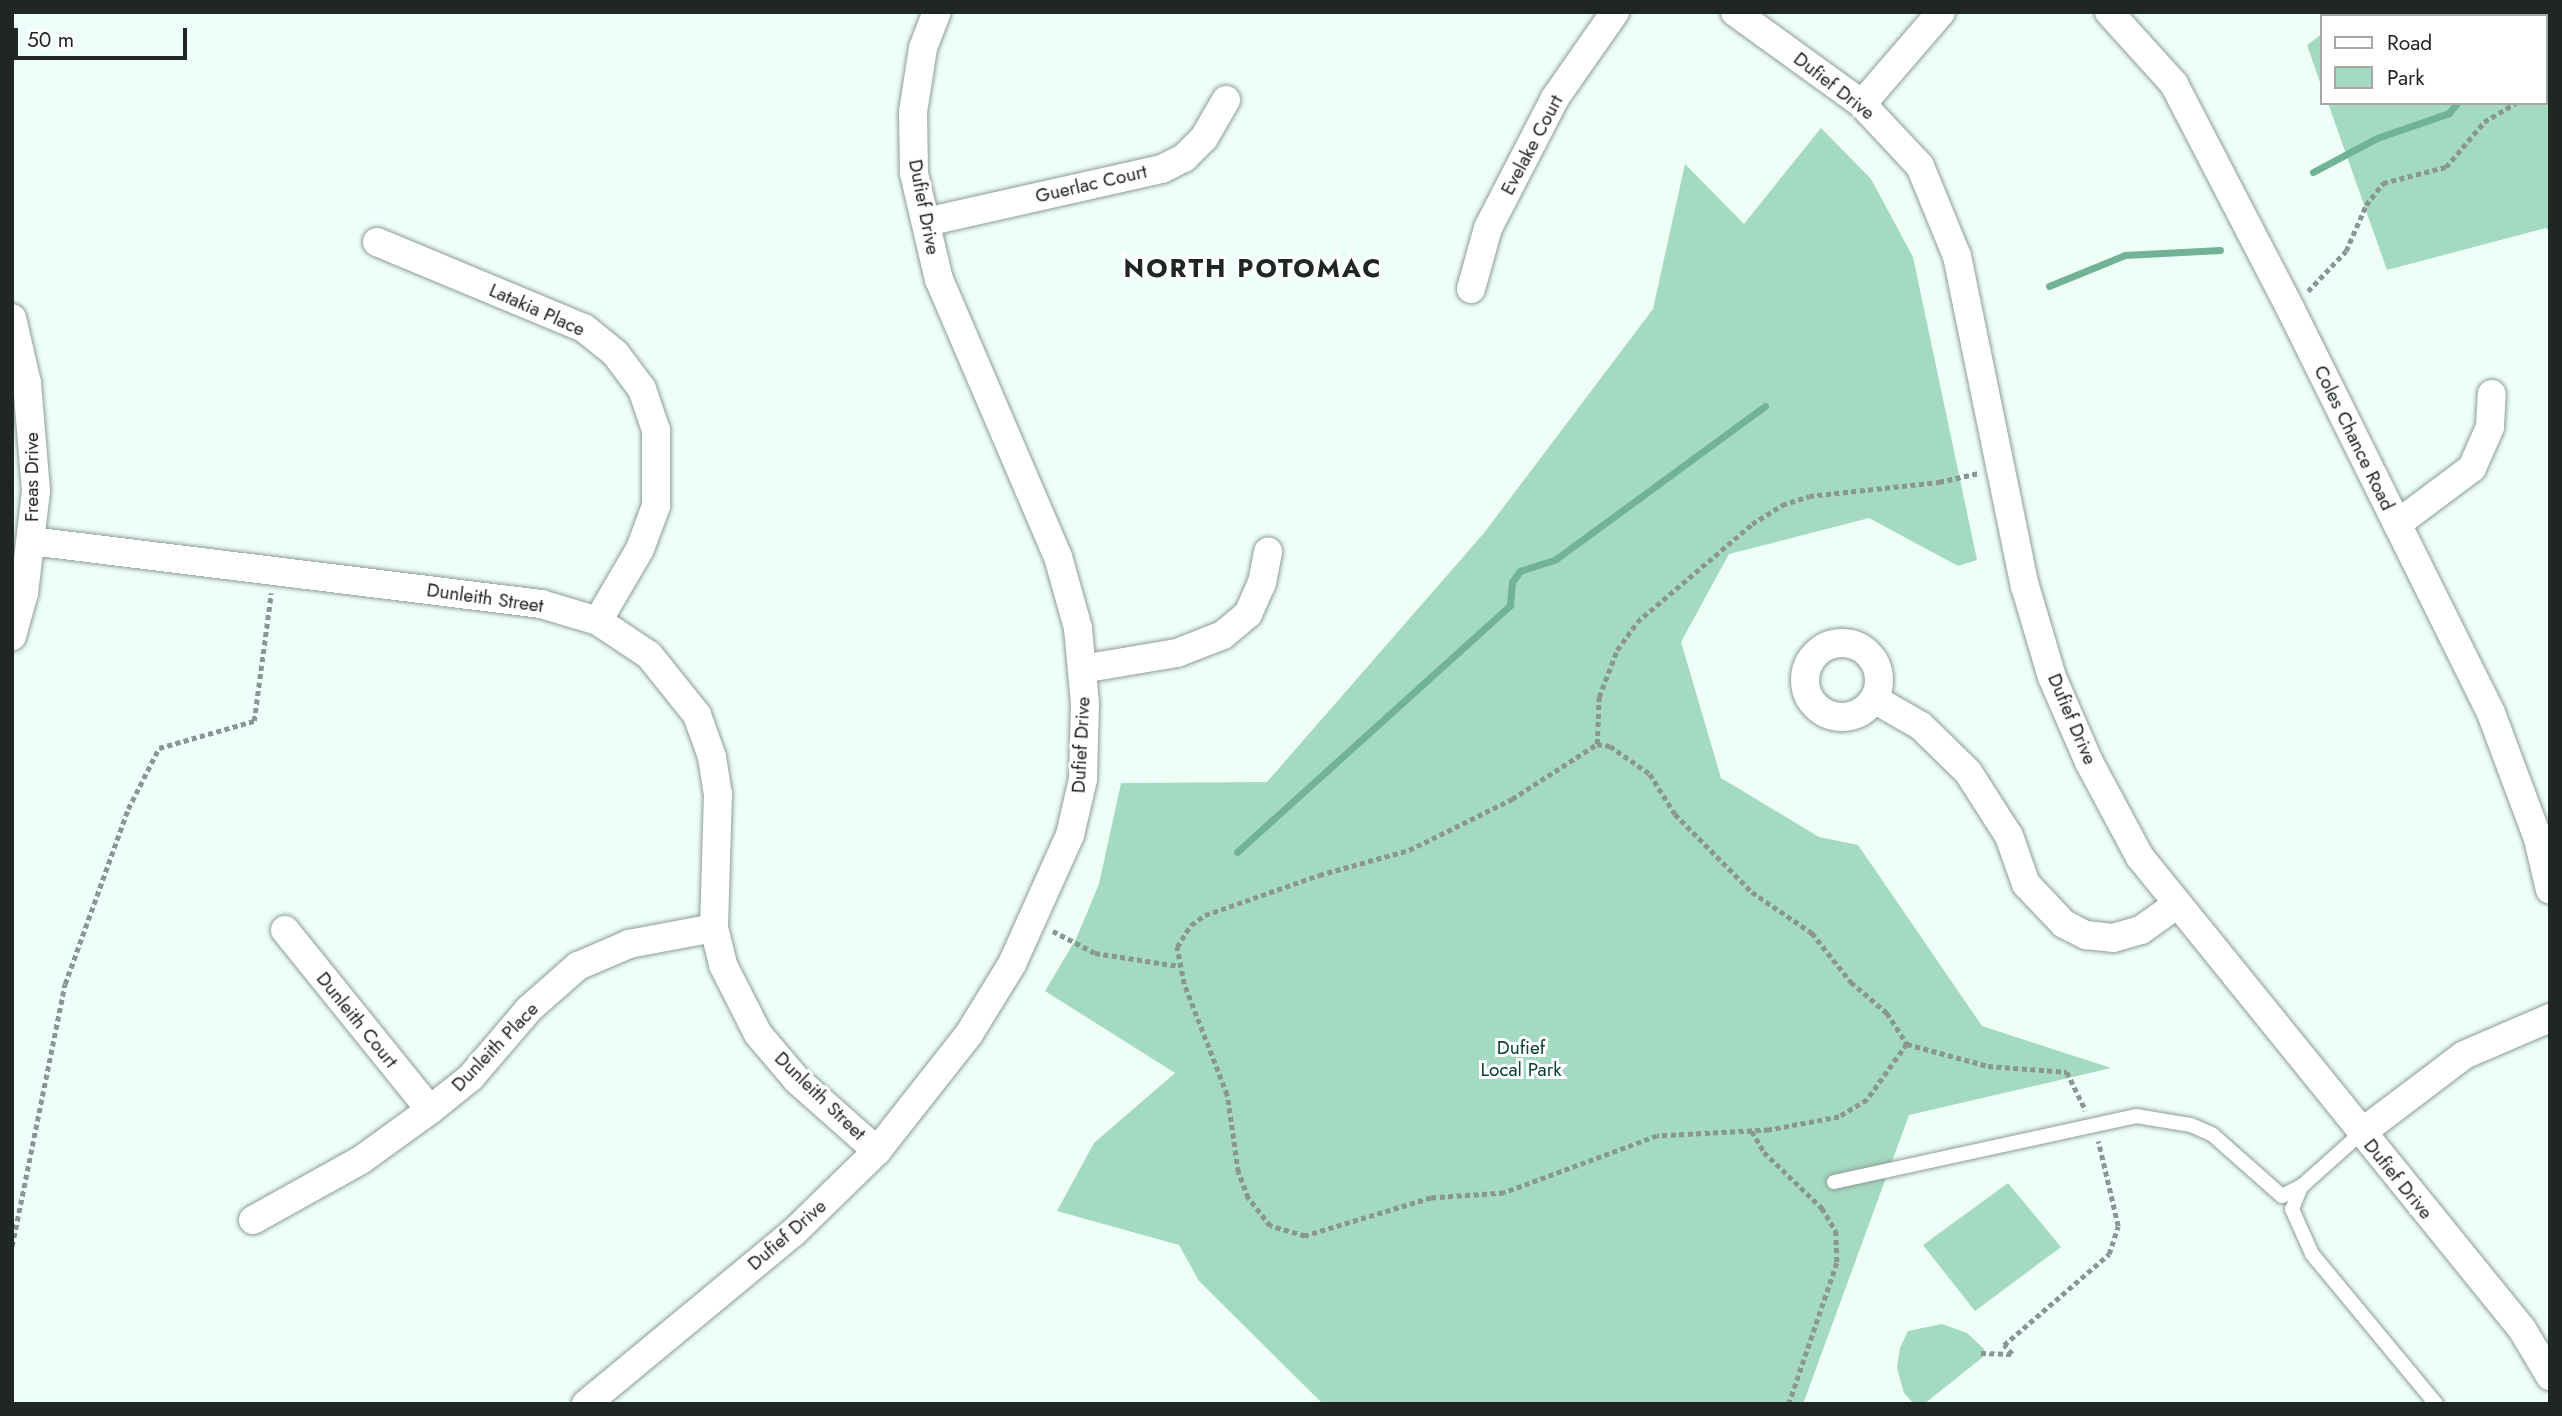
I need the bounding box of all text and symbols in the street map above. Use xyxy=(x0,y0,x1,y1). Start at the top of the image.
scale bar xyxy=(18,14,191,58)
legend xyxy=(2320,14,2548,105)
text: 50 m xyxy=(27,25,74,55)
text: Road xyxy=(2387,28,2432,58)
street label: Dufief Drive xyxy=(1789,47,1879,125)
text: Park xyxy=(2387,63,2424,93)
street label: Evelake Court xyxy=(1496,91,1568,199)
street label: Dufief Drive xyxy=(904,157,944,257)
street label: Guerlac Court xyxy=(1033,160,1149,208)
district label: NORTH POTOMAC xyxy=(1125,253,1381,285)
street label: Latakia Place xyxy=(486,279,588,341)
street label: Coles Chance Road xyxy=(2309,362,2399,514)
street label: Freas Drive xyxy=(21,432,43,522)
street label: Dunleith Street xyxy=(425,579,545,617)
street label: Dufief Drive xyxy=(2043,670,2101,768)
street label: Dufief Drive xyxy=(1067,696,1095,794)
street label: Dunleith Court xyxy=(311,968,403,1072)
street label: Dunleith Place xyxy=(447,998,543,1096)
park label: Dufief Local Park xyxy=(1480,1037,1562,1081)
street label: Dunleith Street xyxy=(770,1047,870,1145)
street label: Dufief Drive xyxy=(2359,1134,2437,1224)
street label: Dufief Drive xyxy=(743,1195,831,1275)

